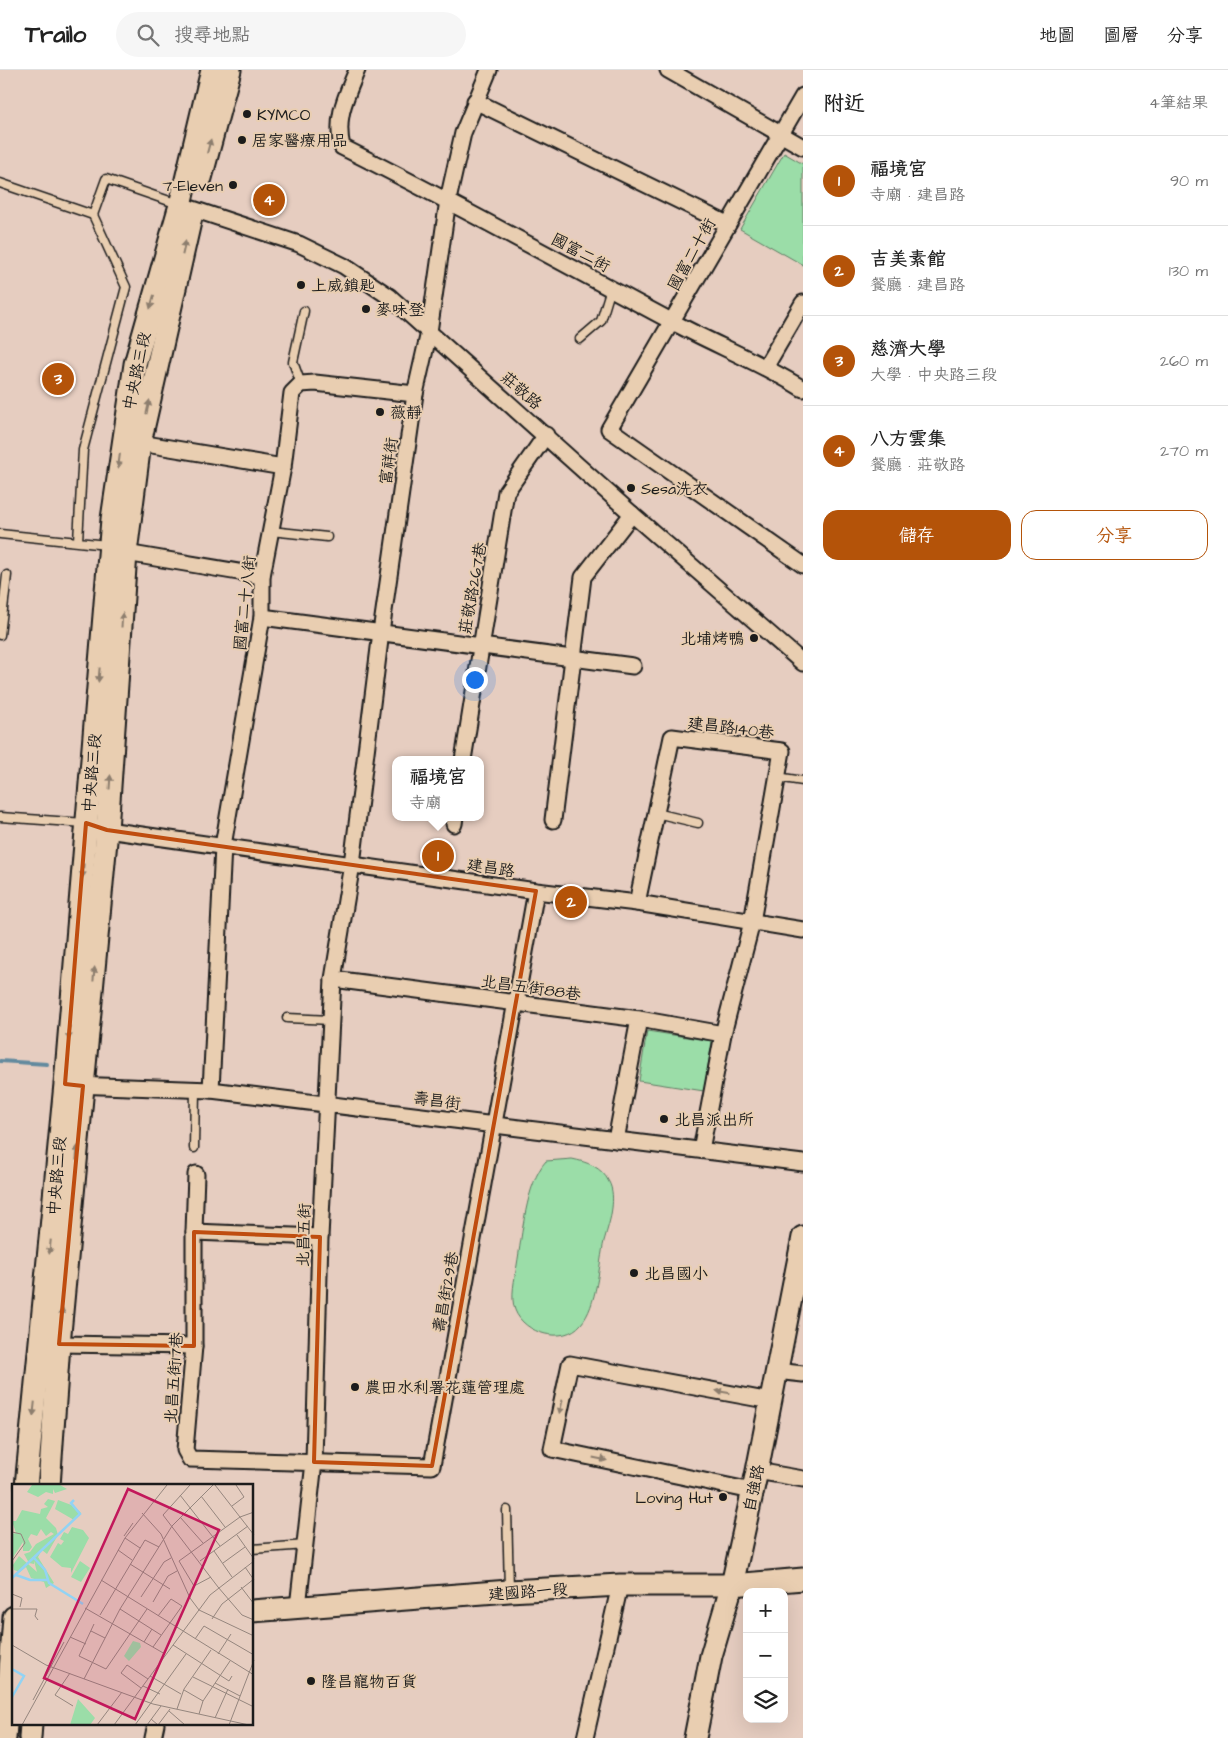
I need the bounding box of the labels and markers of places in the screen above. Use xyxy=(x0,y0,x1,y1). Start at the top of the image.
place label: KYMCO xyxy=(257,104,311,126)
marker: KYMCO xyxy=(241,108,253,120)
place label: 居家醫療用品 xyxy=(252,130,348,152)
marker: 居家醫療用品 xyxy=(236,134,248,146)
place label: 7-Eleven xyxy=(163,175,223,197)
marker: 7-Eleven xyxy=(227,179,239,191)
pin: 4 xyxy=(253,181,285,219)
place label: 上威鎖匙 xyxy=(311,275,375,297)
marker: 上威鎖匙 xyxy=(295,279,307,291)
place label: 麥味登 xyxy=(376,299,424,321)
marker: 麥味登 xyxy=(360,303,372,315)
pin: 3 xyxy=(42,360,74,398)
place label: 薇靜 xyxy=(390,402,422,424)
marker: 薇靜 xyxy=(374,406,386,418)
place label: Sesa洗衣 xyxy=(641,478,708,500)
marker: Sesa洗衣 xyxy=(625,482,637,494)
place label: 北埔烤鴨 xyxy=(680,628,744,650)
marker: 北埔烤鴨 xyxy=(748,632,760,644)
pin: 1 xyxy=(422,837,454,875)
pin: 2 xyxy=(555,883,587,921)
place label: 北昌派出所 xyxy=(674,1109,754,1131)
marker: 北昌派出所 xyxy=(658,1113,670,1125)
place label: 北昌國小 xyxy=(644,1263,708,1285)
marker: 北昌國小 xyxy=(628,1267,640,1279)
place label: 農田水利署花蓮管理處 xyxy=(365,1377,525,1399)
marker: 農田水利署花蓮管理處 xyxy=(349,1381,361,1393)
place label: Loving Hut xyxy=(635,1487,714,1510)
marker: Loving Hut xyxy=(717,1491,729,1503)
place label: 隆昌寵物百貨 xyxy=(321,1671,417,1693)
marker: 隆昌寵物百貨 xyxy=(305,1675,317,1687)

